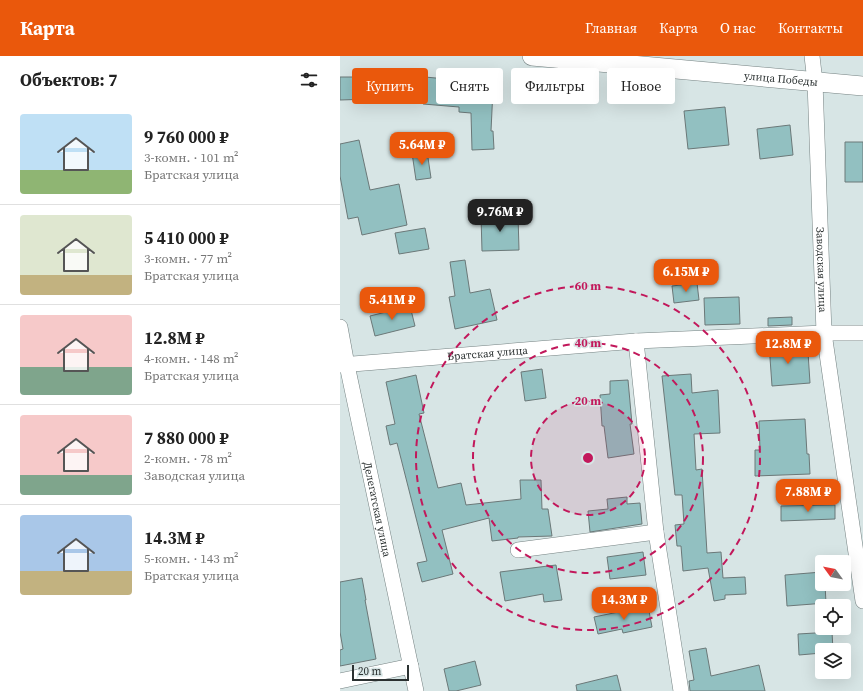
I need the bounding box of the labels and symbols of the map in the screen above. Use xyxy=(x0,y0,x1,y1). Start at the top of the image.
street label: улица Победы xyxy=(744,68,818,89)
pin: 5.64M ₽ xyxy=(385,132,459,166)
pin: 9.76M ₽ xyxy=(463,199,537,233)
street label: Заводская улица xyxy=(813,227,831,313)
pin: 6.15M ₽ xyxy=(649,259,723,293)
text: 60 m xyxy=(575,278,601,294)
pin: 5.41M ₽ xyxy=(355,287,429,321)
pin: 12.8M ₽ xyxy=(751,331,825,365)
text: 40 m xyxy=(575,335,601,351)
street label: Братская улица xyxy=(447,342,529,364)
text: 20 m xyxy=(575,393,601,409)
centre of rings xyxy=(581,451,595,465)
street label: Делегатская улица xyxy=(360,460,395,559)
pin: 7.88M ₽ xyxy=(771,479,845,513)
north arrow xyxy=(815,555,851,591)
pin: 14.3M ₽ xyxy=(587,587,661,621)
scale bar xyxy=(352,663,409,682)

